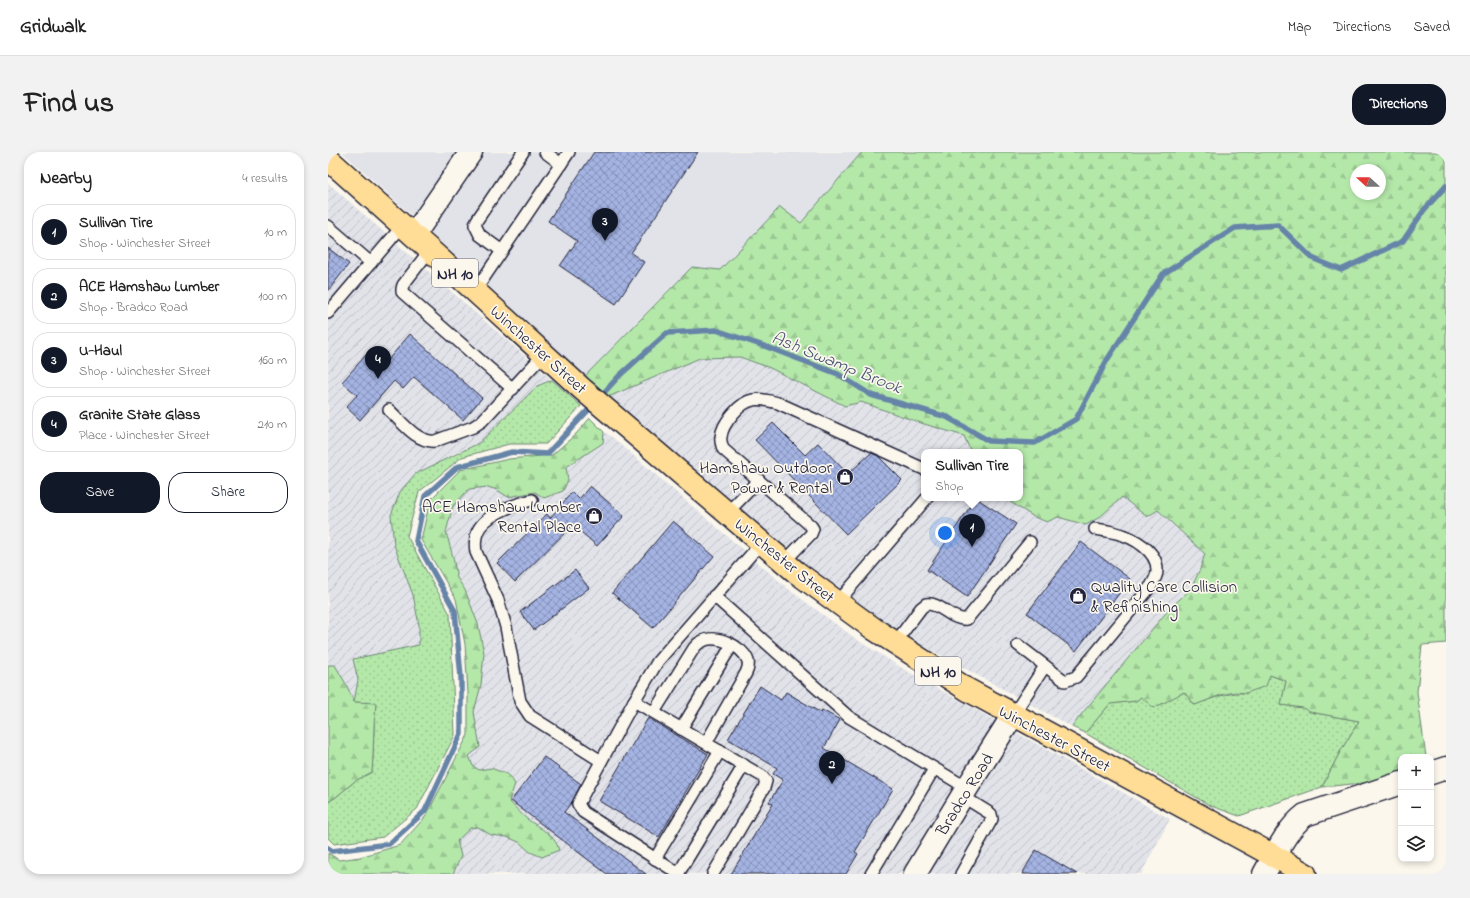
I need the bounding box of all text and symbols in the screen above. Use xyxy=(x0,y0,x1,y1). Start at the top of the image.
text: Gridwalk xyxy=(20,14,86,41)
text: Map xyxy=(1288,17,1311,38)
text: Directions xyxy=(1333,17,1391,38)
text: Saved xyxy=(1413,17,1450,38)
text: Find us xyxy=(24,84,114,125)
button: Directions xyxy=(1352,84,1446,125)
north arrow xyxy=(1350,164,1386,200)
text: Nearby xyxy=(40,166,92,191)
text: 4 results xyxy=(242,169,288,188)
pin: 3 xyxy=(592,208,618,241)
text: Sullivan Tire xyxy=(79,212,153,234)
text: 1 xyxy=(52,223,56,242)
text: 10 m xyxy=(264,223,287,242)
text: Shop · Winchester Street xyxy=(79,234,211,253)
road number: NH 10 xyxy=(432,259,478,287)
text: ACE Hamshaw Lumber xyxy=(79,276,219,298)
text: 2 xyxy=(51,287,57,306)
text: 100 m xyxy=(258,287,287,306)
text: Shop · Bradco Road xyxy=(79,298,188,317)
street label: Winchester Street xyxy=(484,300,592,401)
water label: Ash Swamp Brook xyxy=(767,326,906,402)
text: U-Haul xyxy=(79,340,122,362)
pin: 4 xyxy=(365,346,391,379)
text: 3 xyxy=(51,351,57,370)
text: 160 m xyxy=(258,351,287,370)
text: Shop · Winchester Street xyxy=(79,362,211,381)
text: Granite State Glass xyxy=(79,404,200,426)
text: 4 xyxy=(51,415,57,434)
text: 210 m xyxy=(257,415,287,434)
text: Place · Winchester Street xyxy=(79,426,210,445)
popup xyxy=(921,449,1023,501)
text: Sullivan Tire xyxy=(935,455,1009,477)
place label: Hamshaw Outdoor Power & Rental xyxy=(699,456,833,501)
shop icon: Hamshaw Outdoor Power & Rental xyxy=(835,467,855,487)
button: Save xyxy=(40,472,160,513)
button: Share xyxy=(168,472,288,513)
text: Shop xyxy=(935,477,964,496)
place label: ACE Hamshaw Lumber Rental Place xyxy=(422,495,582,540)
shop icon: ACE Hamshaw Lumber Rental Place xyxy=(584,506,604,526)
street label: Winchester Street xyxy=(728,513,840,610)
pin: 1 xyxy=(959,514,985,547)
your location xyxy=(935,523,955,543)
place label: Quality Care Collision & Refinishing xyxy=(1091,575,1237,622)
shop icon: Quality Care Collision & Refinishing xyxy=(1068,586,1088,606)
road number: NH 10 xyxy=(915,657,961,685)
street label: Winchester Street xyxy=(994,699,1115,779)
street label: Bradco Road xyxy=(929,748,1001,842)
pin: 2 xyxy=(819,751,845,784)
map controls xyxy=(1398,754,1434,862)
button: + xyxy=(1398,754,1434,790)
button: − xyxy=(1398,790,1434,826)
button: layers xyxy=(1398,826,1434,862)

